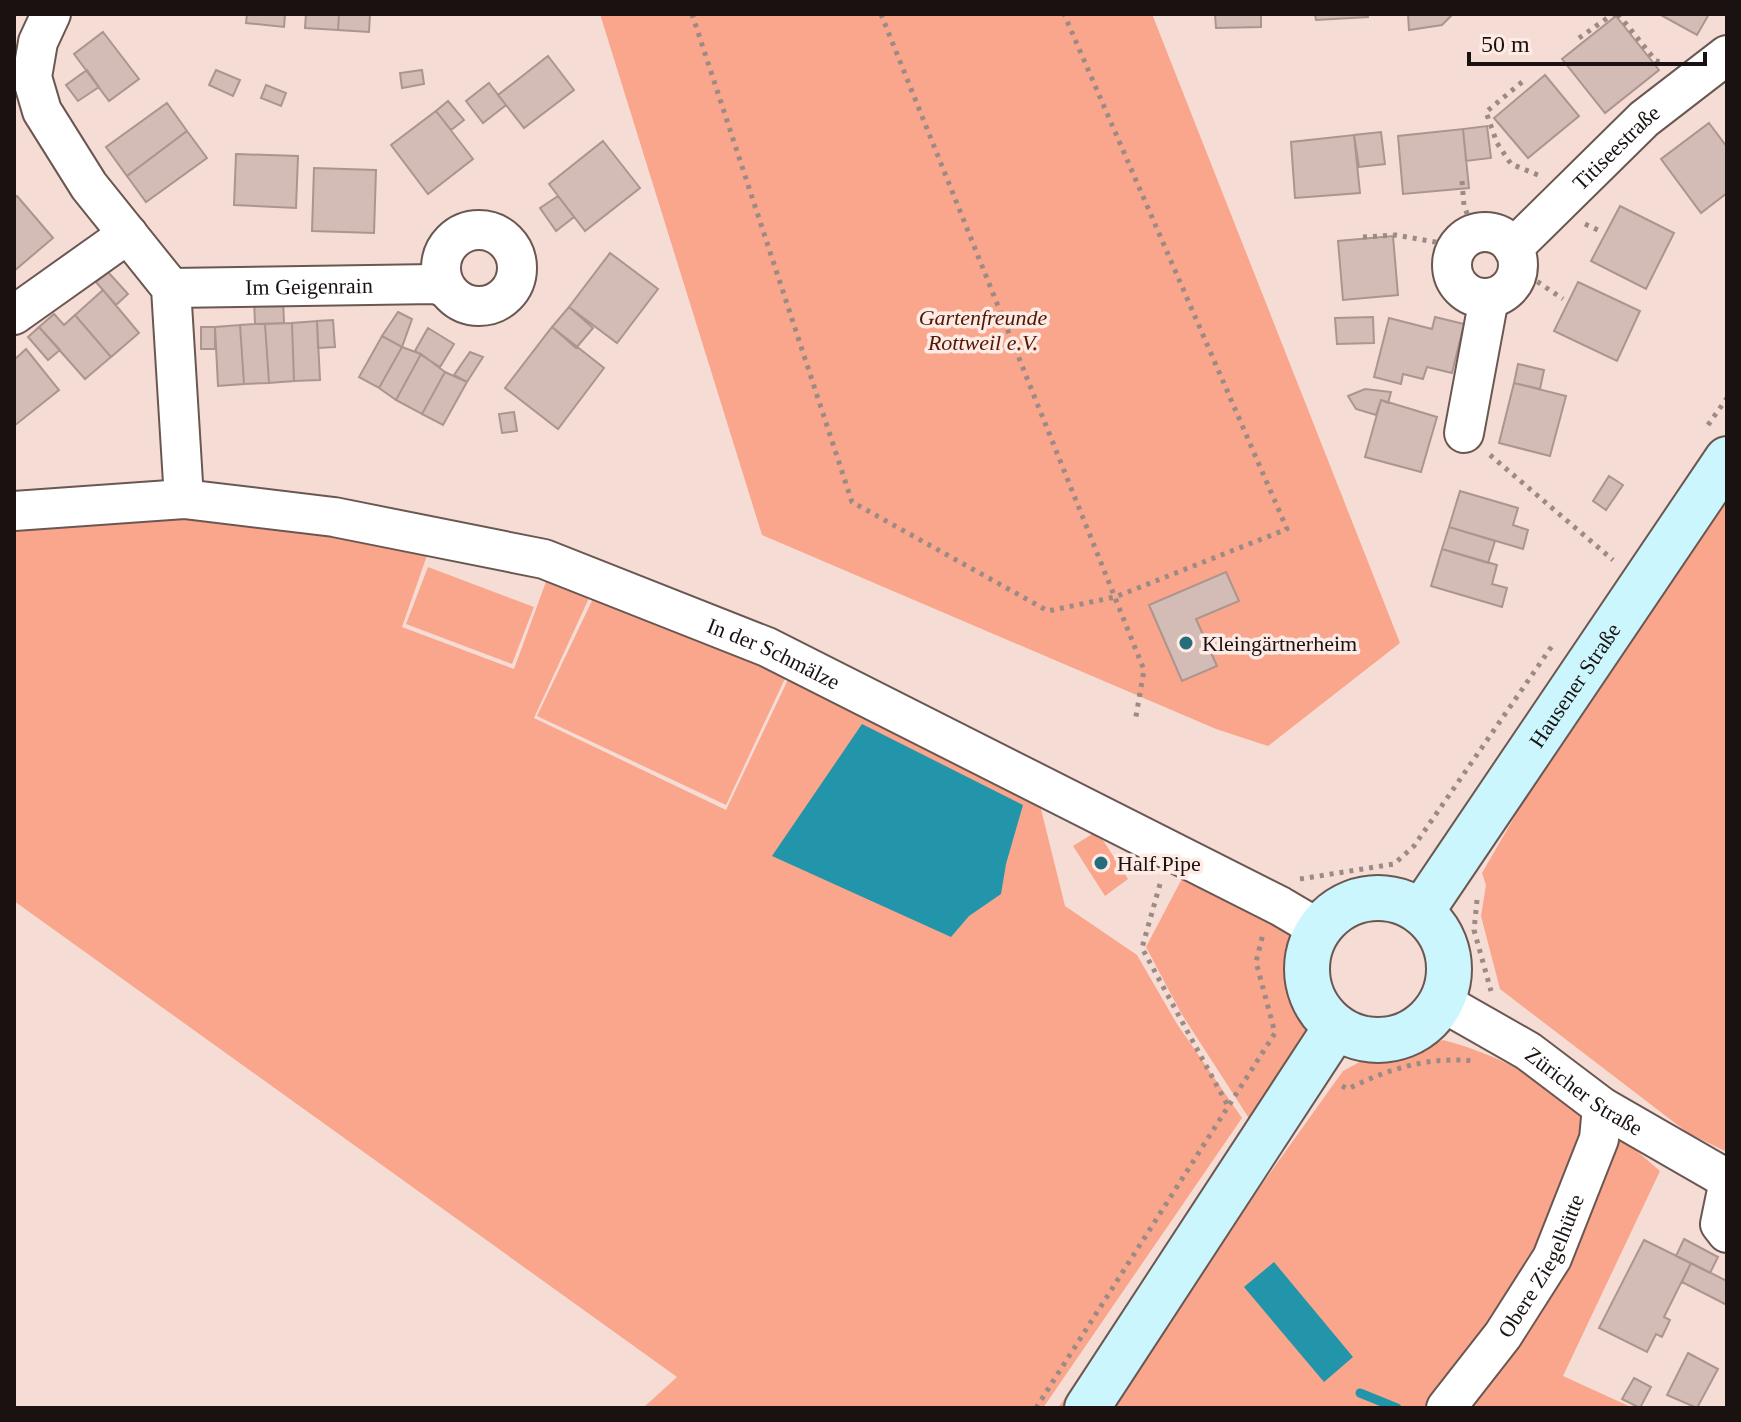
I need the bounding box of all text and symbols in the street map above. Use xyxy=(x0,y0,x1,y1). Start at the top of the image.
scale bar xyxy=(1469,16,1705,66)
text: 50 m xyxy=(1481,31,1530,57)
street label: Titiseestraße xyxy=(1567,99,1664,195)
street label: Im Geigenrain xyxy=(245,272,373,299)
park label: Gartenfreunde Rottweil e.V. xyxy=(919,305,1048,355)
street label: In der Schmälze xyxy=(704,612,844,694)
street label: Hausener Straße xyxy=(1523,618,1625,752)
place label: Kleingärtnerheim xyxy=(1202,631,1357,656)
marker: Kleingärtnerheim xyxy=(1177,634,1195,652)
place label: Half Pipe xyxy=(1117,851,1201,876)
marker: Half Pipe xyxy=(1092,854,1110,872)
street label: Züricher Straße xyxy=(1521,1041,1647,1140)
street label: Obere Ziegelhütte xyxy=(1492,1190,1589,1342)

